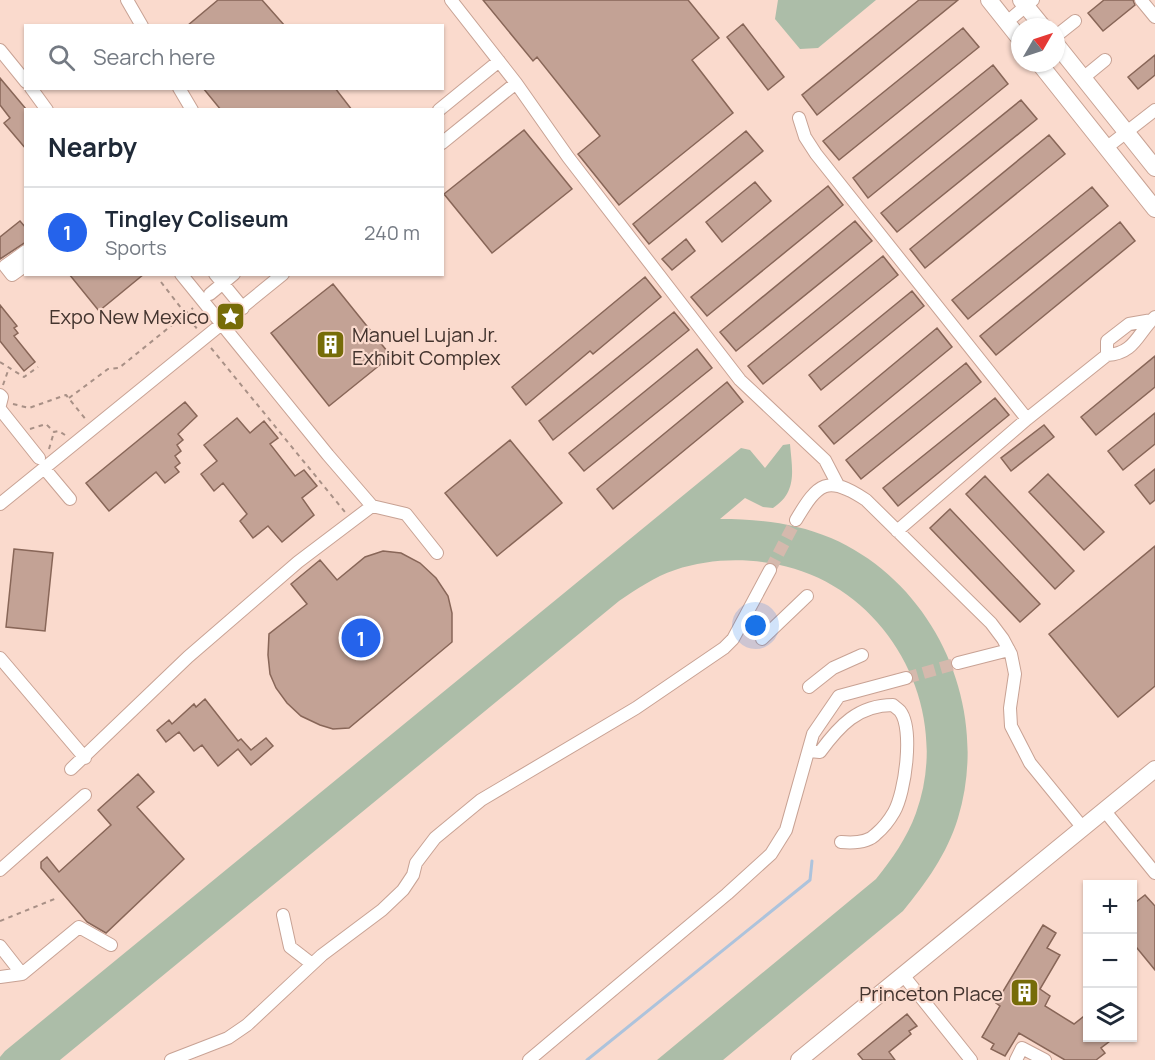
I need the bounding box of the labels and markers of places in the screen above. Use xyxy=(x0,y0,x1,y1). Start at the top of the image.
place icon: Expo New Mexico xyxy=(214,300,246,332)
place label: Expo New Mexico xyxy=(49,303,209,330)
place label: Manuel Lujan Jr. Exhibit Complex xyxy=(352,321,501,371)
building icon: Manuel Lujan Jr. Exhibit Complex xyxy=(315,329,347,361)
pin: 1 xyxy=(342,616,380,660)
building icon: Princeton Place xyxy=(1008,977,1040,1009)
place label: Princeton Place xyxy=(859,980,1003,1007)

